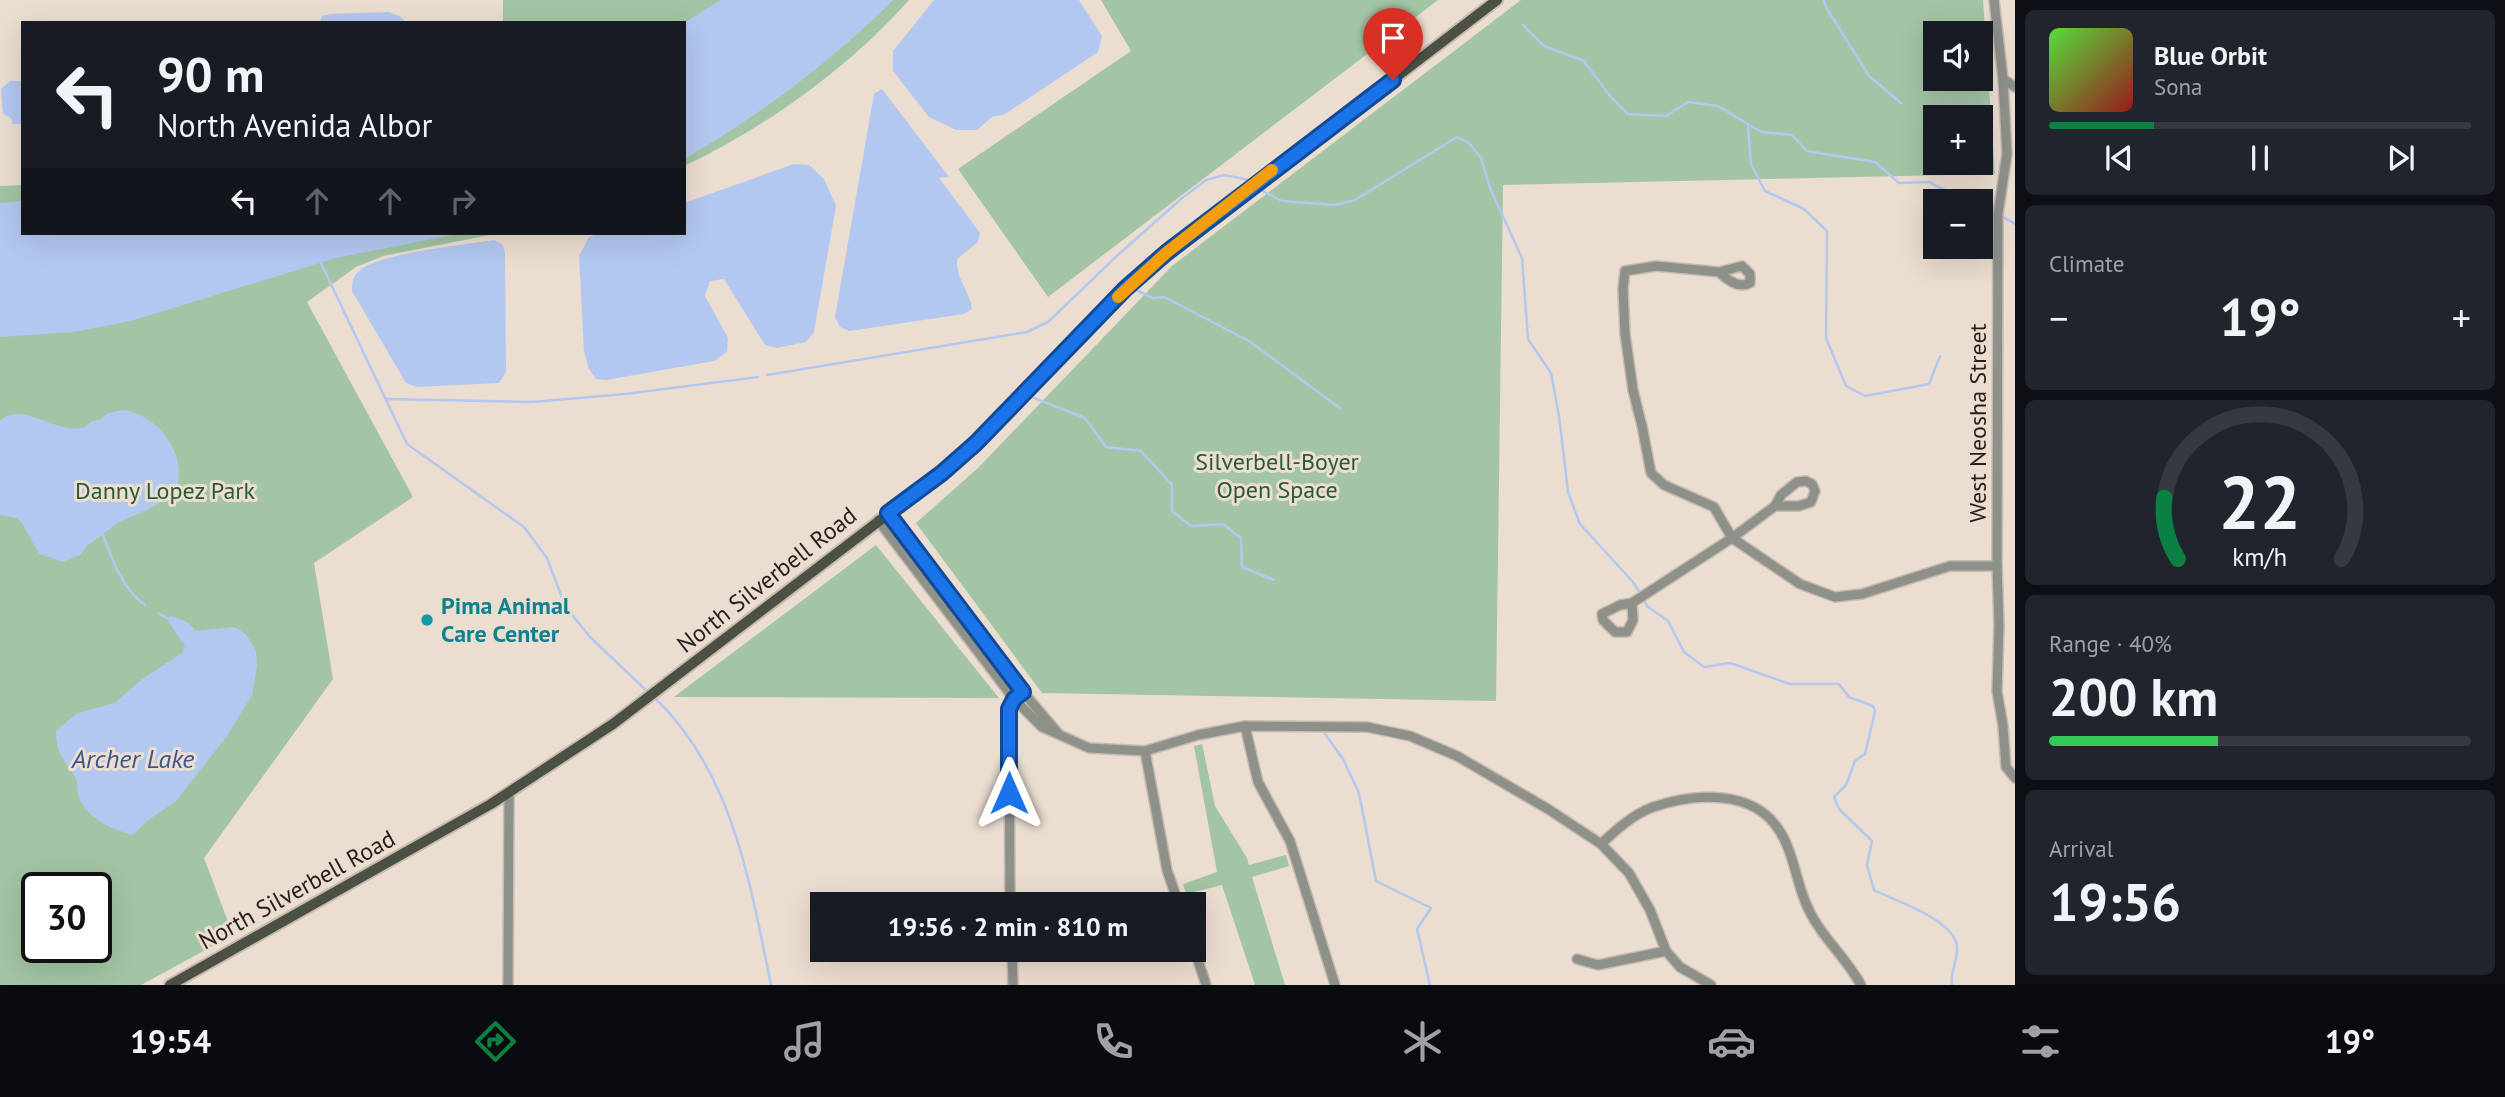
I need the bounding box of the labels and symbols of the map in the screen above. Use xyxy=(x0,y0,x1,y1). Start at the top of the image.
pin xyxy=(1363,8,1423,80)
street label: West Neosha Street xyxy=(1962,323,1993,523)
park label: Silverbell-Boyer Open Space xyxy=(1195,446,1359,505)
park label: Danny Lopez Park xyxy=(75,475,255,506)
street label: North Silverbell Road xyxy=(671,500,863,659)
place label: Pima Animal Care Center xyxy=(441,590,571,649)
marker: Pima Animal Care Center xyxy=(419,612,435,628)
water label: Archer Lake xyxy=(71,742,194,775)
position arrow xyxy=(972,756,1046,830)
street label: North Silverbell Road xyxy=(193,823,400,956)
speed limit sign: 30 xyxy=(21,872,112,963)

